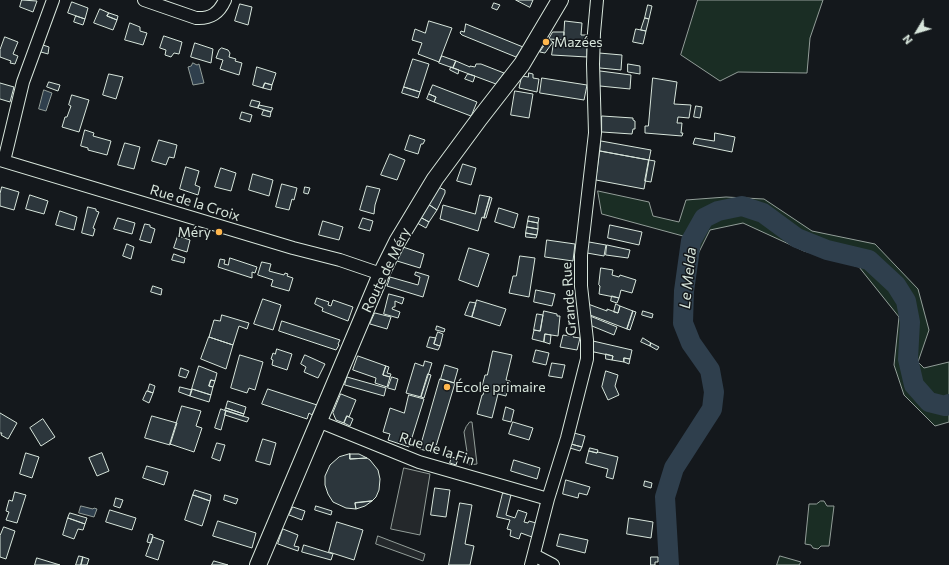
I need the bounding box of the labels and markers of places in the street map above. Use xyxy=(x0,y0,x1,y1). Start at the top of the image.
place label: Mazées xyxy=(554,34,603,50)
marker: Mazées xyxy=(541,37,551,47)
place label: Méry xyxy=(177,224,211,240)
marker: Méry xyxy=(214,227,224,237)
place label: École primaire xyxy=(455,379,546,395)
marker: École primaire xyxy=(442,382,452,392)

